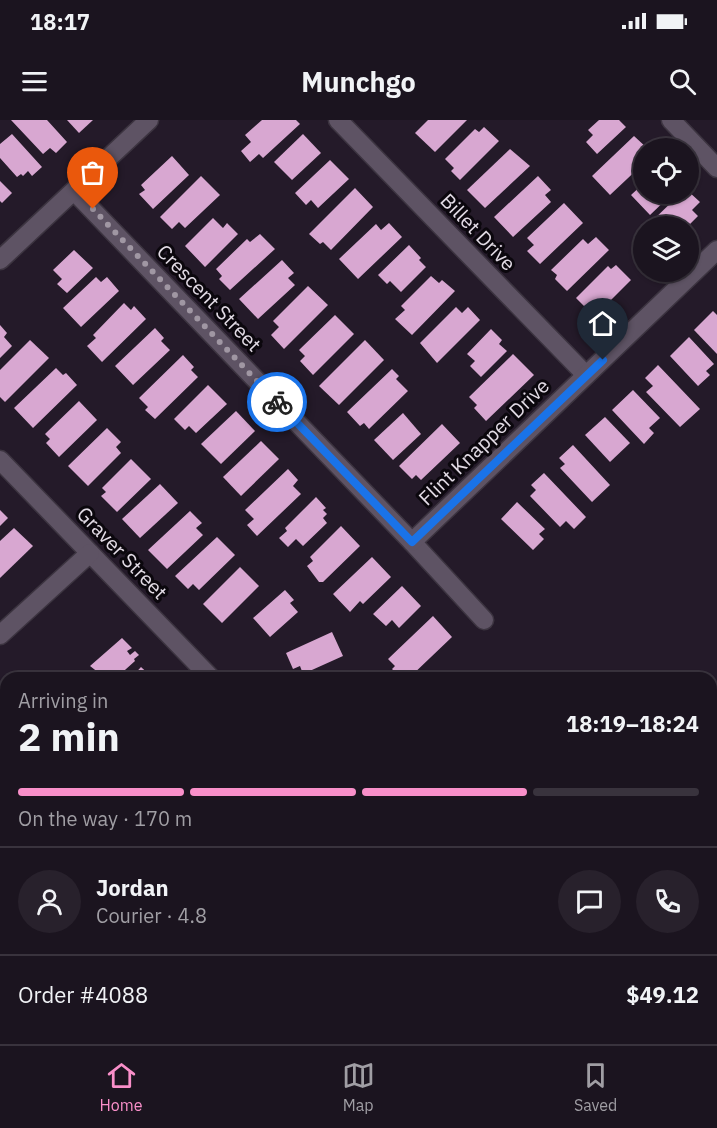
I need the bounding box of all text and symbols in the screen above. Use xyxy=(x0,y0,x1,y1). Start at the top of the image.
text: 18:17 xyxy=(30,7,90,36)
text: Munchgo xyxy=(301,64,416,99)
icon: menu xyxy=(18,65,51,98)
icon: search xyxy=(666,65,699,98)
map controls xyxy=(633,138,699,282)
button: locate xyxy=(633,138,699,204)
pin xyxy=(67,147,118,209)
icon: bag xyxy=(76,156,109,189)
street label: Billet Drive xyxy=(435,187,522,276)
button: layers xyxy=(633,216,699,282)
street label: Crescent Street xyxy=(151,238,267,357)
pin xyxy=(577,298,628,360)
icon: home xyxy=(586,307,619,340)
courier xyxy=(247,372,307,432)
street label: Flint Knapper Drive xyxy=(412,372,555,511)
icon: bike xyxy=(261,386,294,419)
street label: Graver Street xyxy=(71,500,173,605)
text: Arriving in xyxy=(18,687,108,714)
text: 18:19–18:24 xyxy=(566,709,699,738)
text: 2 min xyxy=(18,711,120,762)
text: On the way · 170 m xyxy=(18,805,192,832)
button: person xyxy=(18,870,81,933)
button: chat xyxy=(558,870,621,933)
button: phone xyxy=(636,870,699,933)
text: Jordan xyxy=(96,873,169,902)
text: Courier · 4.8 xyxy=(96,902,207,929)
text: Order #4088 xyxy=(18,980,148,1009)
text: $49.12 xyxy=(626,980,699,1009)
tab: Home xyxy=(100,1059,143,1115)
tab: Map xyxy=(342,1059,375,1115)
tab: Saved xyxy=(574,1059,617,1115)

